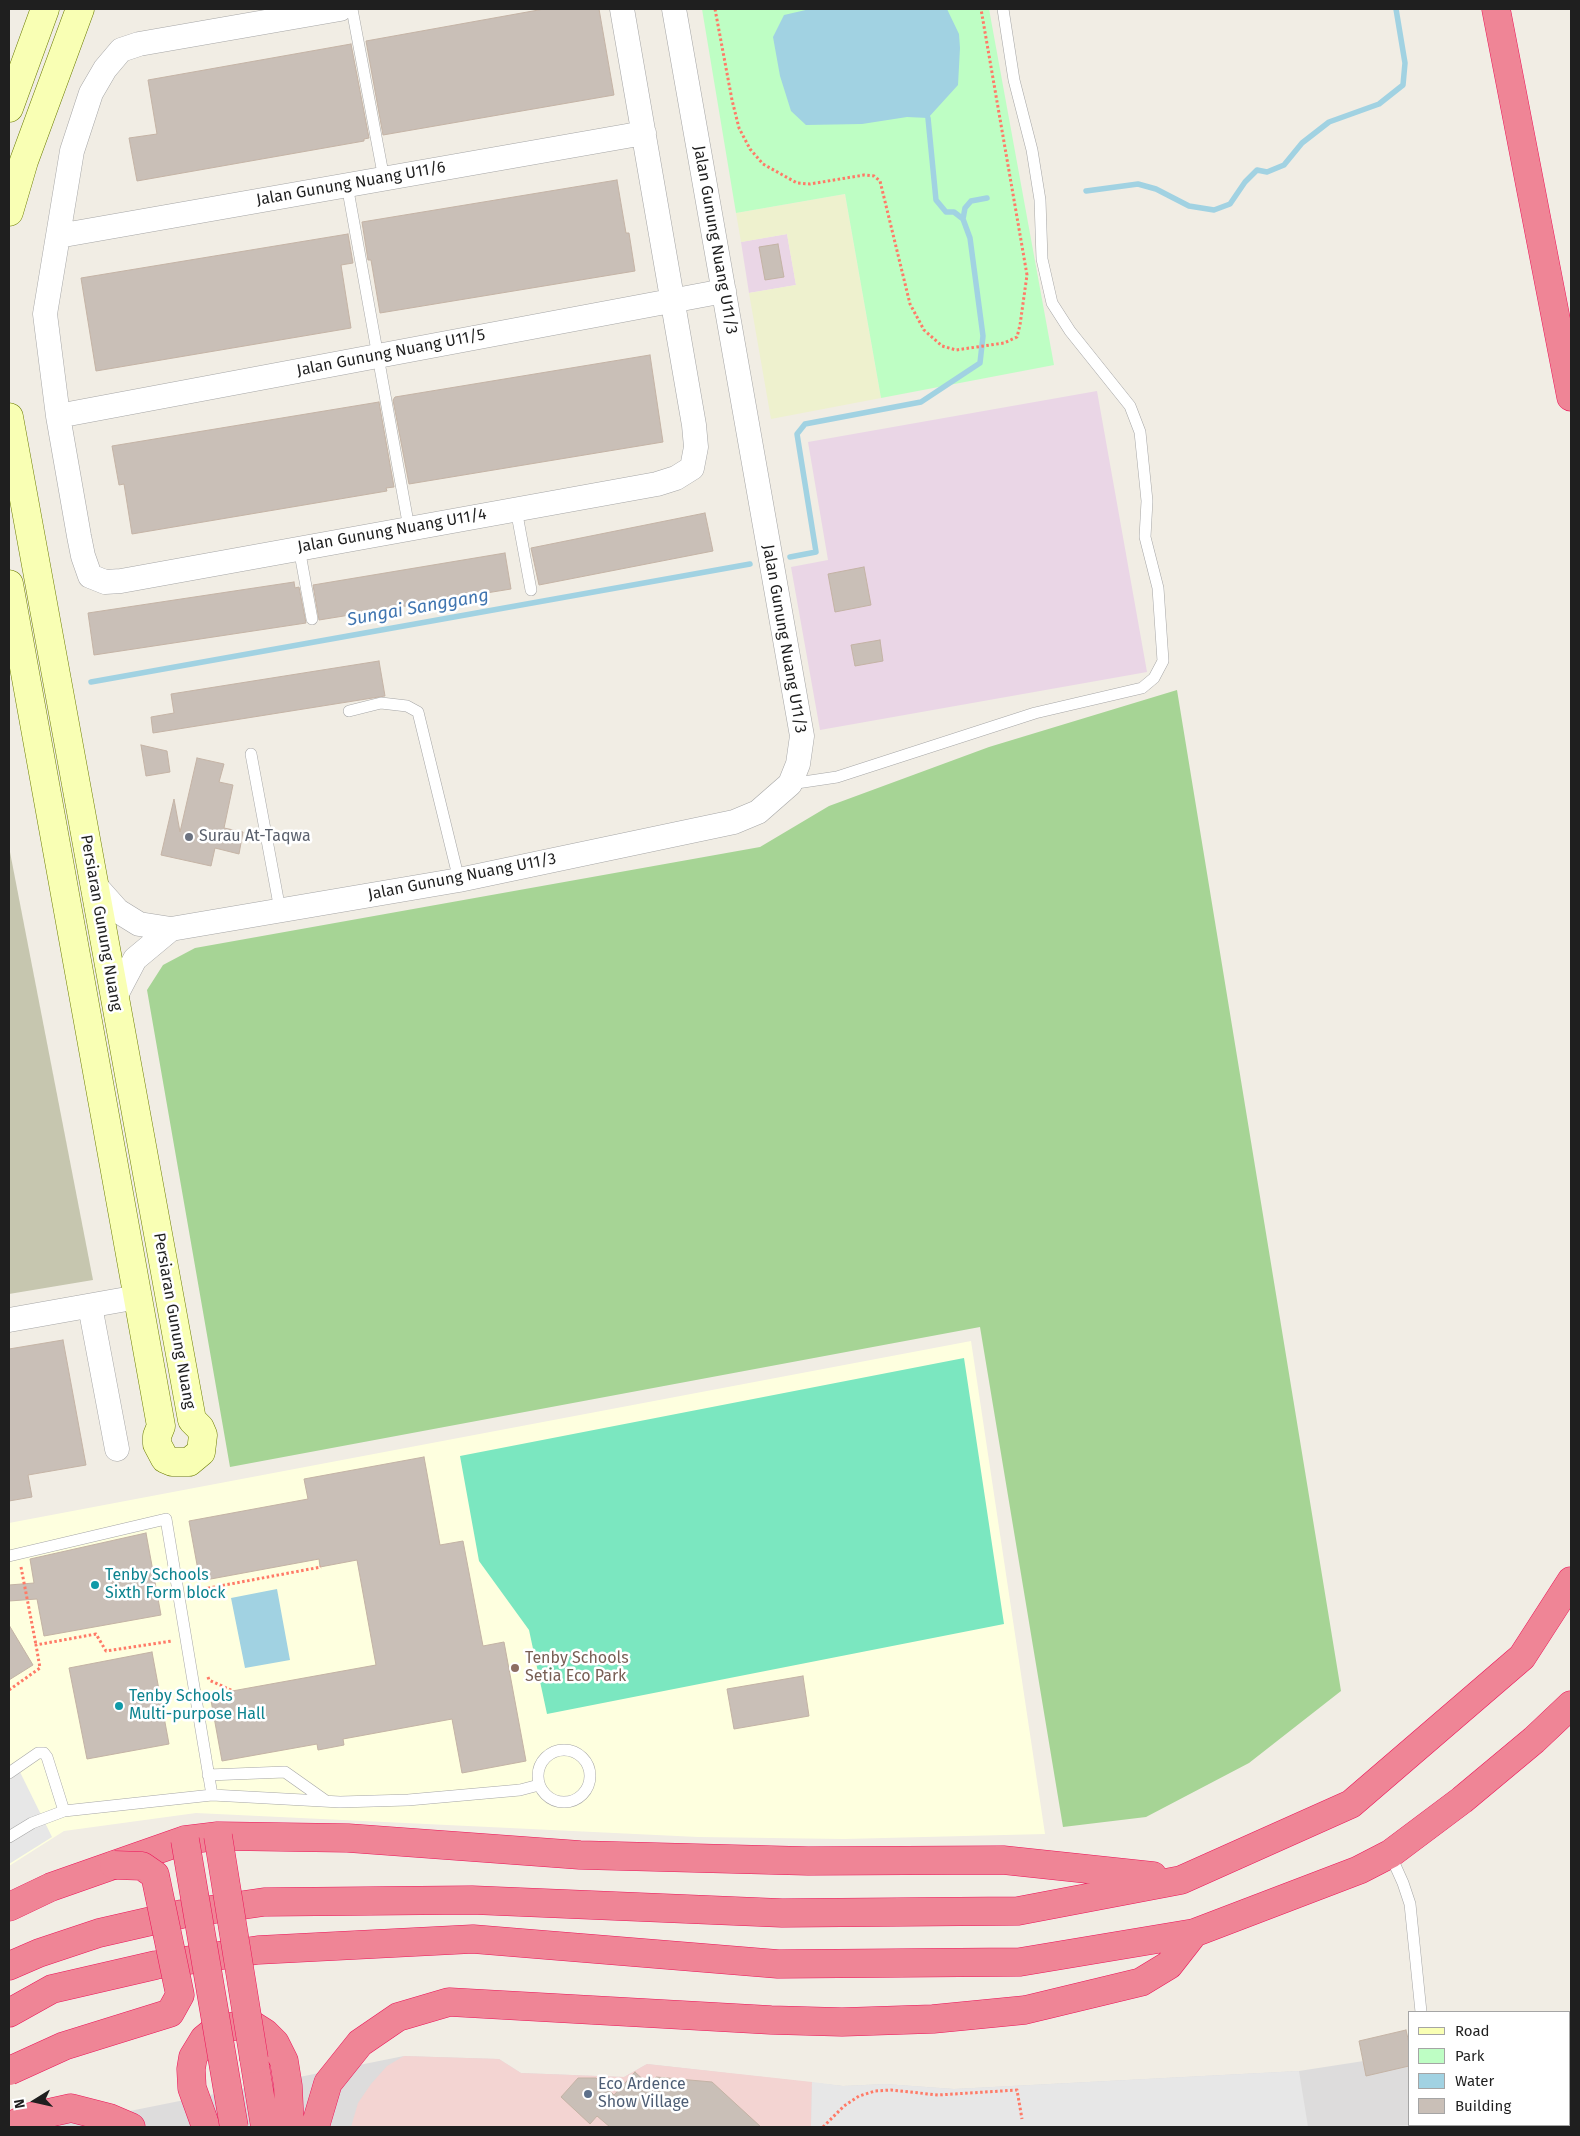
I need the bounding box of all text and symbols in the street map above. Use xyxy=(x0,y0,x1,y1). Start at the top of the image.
street label: Jalan Gunung Nuang U11/3 xyxy=(689,144,741,336)
street label: Jalan Gunung Nuang U11/6 xyxy=(255,158,447,210)
street label: Jalan Gunung Nuang U11/5 xyxy=(295,325,487,381)
street label: Jalan Gunung Nuang U11/4 xyxy=(296,505,488,557)
street label: Jalan Gunung Nuang U11/3 xyxy=(758,543,810,735)
water label: Sungai Sanggang xyxy=(346,585,490,631)
place label: Surau At-Taqwa xyxy=(199,827,311,847)
marker: Surau At-Taqwa xyxy=(183,831,195,843)
street label: Persiaran Gunung Nuang xyxy=(76,833,126,1013)
street label: Jalan Gunung Nuang U11/3 xyxy=(366,849,558,905)
street label: Persiaran Gunung Nuang xyxy=(149,1231,199,1411)
place label: Tenby Schools Sixth Form block xyxy=(105,1566,225,1604)
marker: Tenby Schools Sixth Form block xyxy=(89,1579,101,1591)
place label: Tenby Schools Setia Eco Park xyxy=(525,1649,629,1687)
marker: Tenby Schools Setia Eco Park xyxy=(509,1662,521,1674)
place label: Tenby Schools Multi-purpose Hall xyxy=(129,1687,265,1725)
marker: Tenby Schools Multi-purpose Hall xyxy=(113,1700,125,1712)
legend xyxy=(1408,2011,1570,2126)
text: Road xyxy=(1455,2022,1490,2040)
text: Park xyxy=(1455,2047,1485,2065)
text: Water xyxy=(1455,2072,1494,2090)
place label: Eco Ardence Show Village xyxy=(598,2075,689,2113)
north arrow xyxy=(10,2076,60,2126)
marker: Eco Ardence Show Village xyxy=(582,2088,594,2100)
text: Building xyxy=(1455,2097,1511,2115)
text: N xyxy=(11,2098,29,2110)

